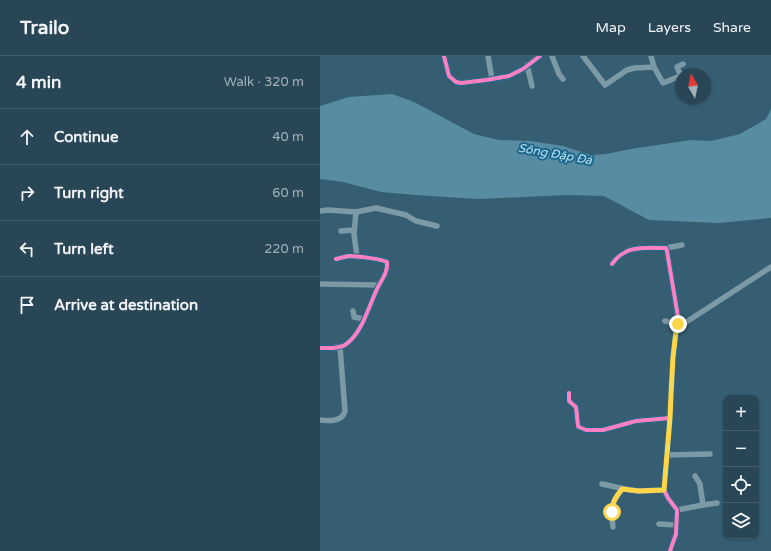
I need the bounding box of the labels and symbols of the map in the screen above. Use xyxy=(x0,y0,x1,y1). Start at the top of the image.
north arrow xyxy=(675,68,711,104)
water label: Sông Đập Đá xyxy=(517,141,593,167)
route end xyxy=(669,315,687,333)
route start xyxy=(603,503,621,521)

